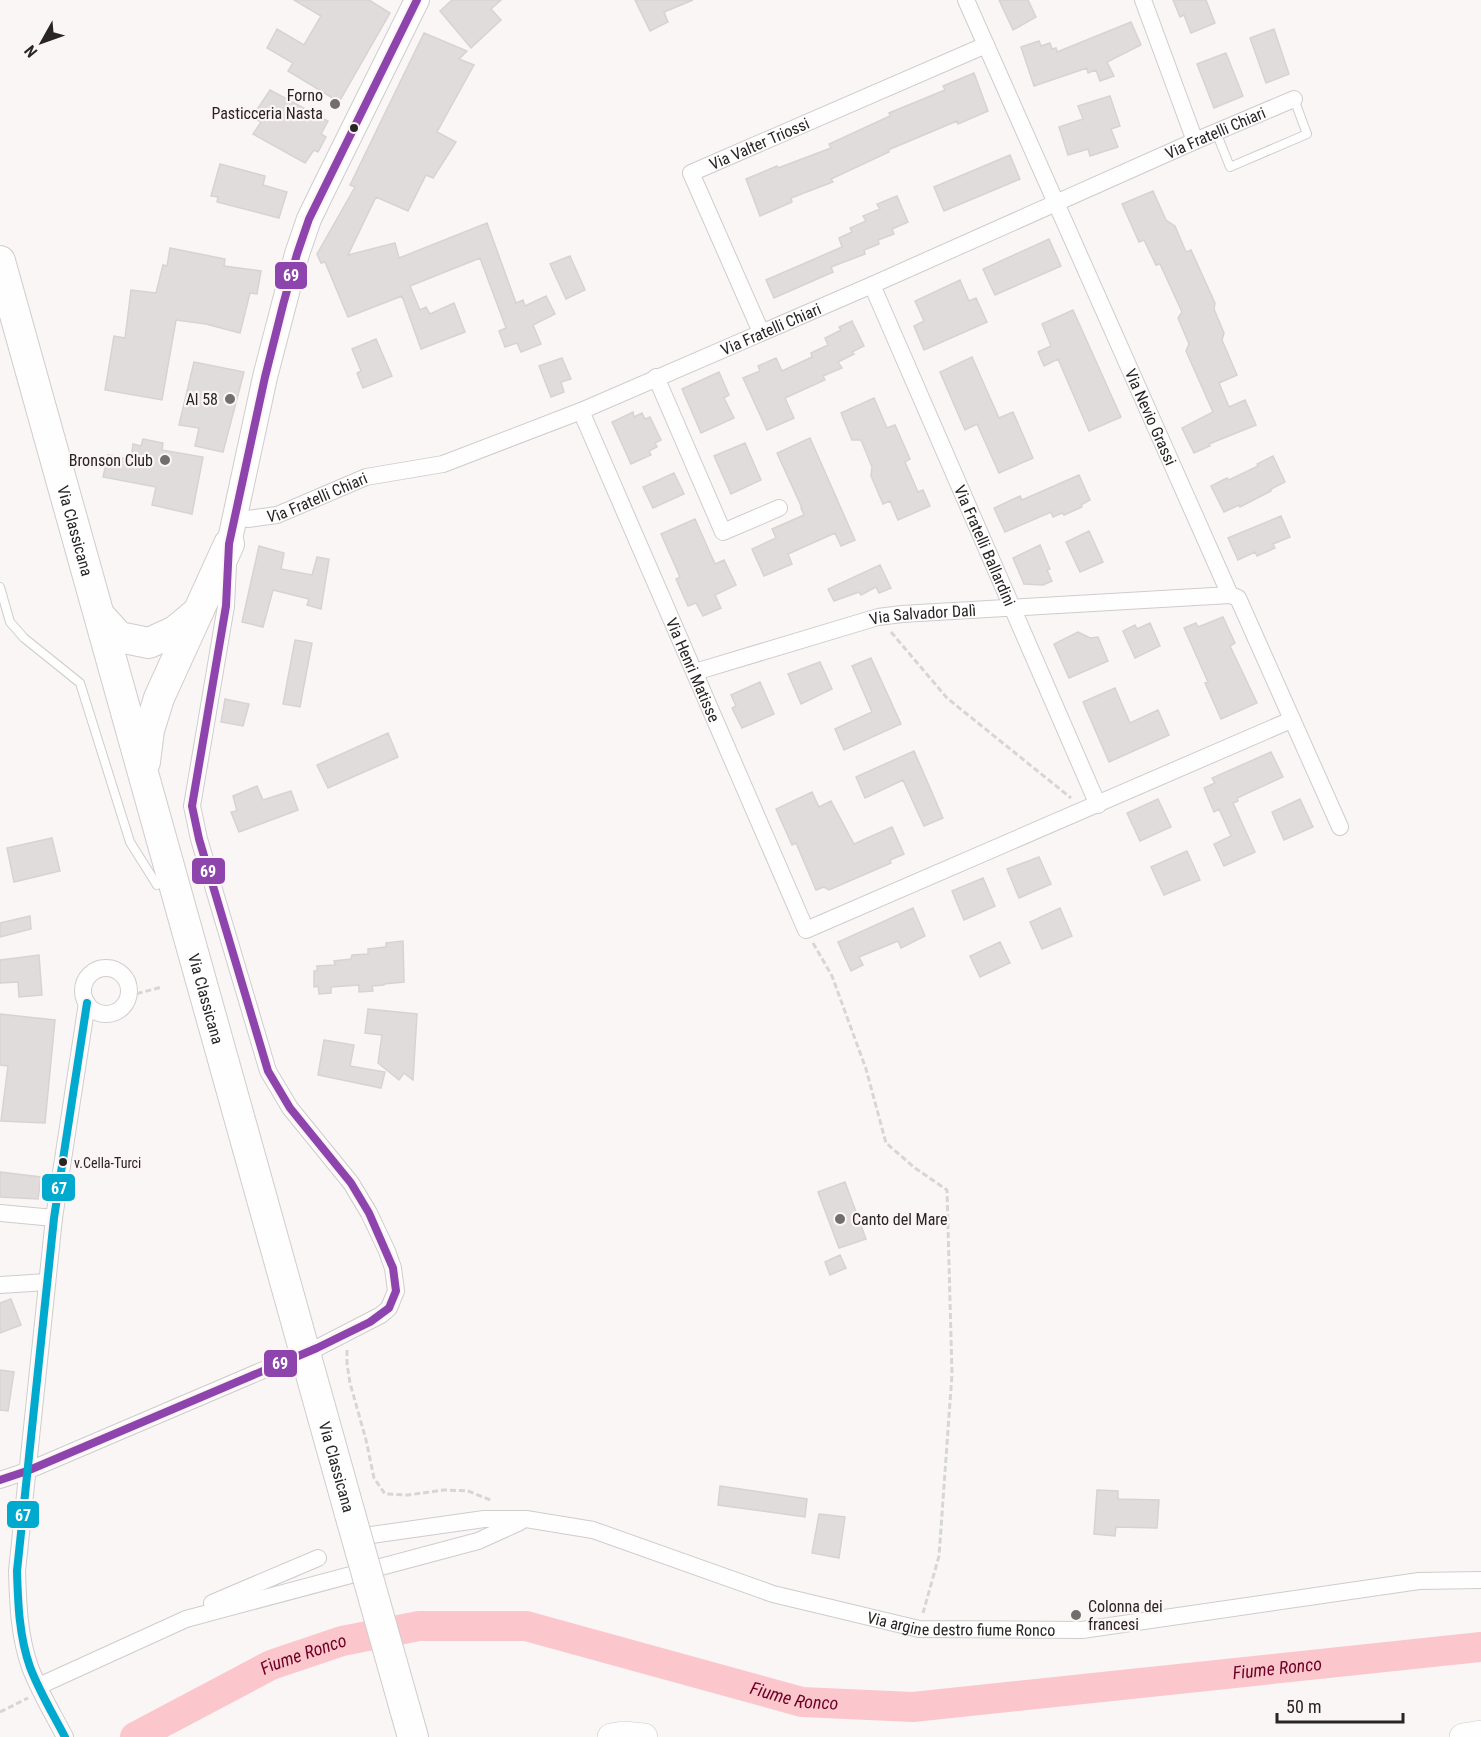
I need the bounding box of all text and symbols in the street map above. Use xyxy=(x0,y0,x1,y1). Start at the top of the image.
north arrow xyxy=(12,12,72,72)
text: N xyxy=(20,41,41,61)
place label: Forno Pasticceria Nasta xyxy=(211,86,323,123)
marker: Forno Pasticceria Nasta xyxy=(328,97,342,111)
street label: Via Fratelli Chiari xyxy=(1162,103,1269,163)
street label: Via Valter Triossi xyxy=(706,114,812,174)
unlabelled marker xyxy=(348,122,360,134)
line badge: 69 xyxy=(274,261,308,290)
text: 69 xyxy=(283,266,299,285)
street label: Via Fratelli Chiari xyxy=(718,299,824,359)
street label: Via Nevio Grassi xyxy=(1121,366,1180,468)
place label: Al 58 xyxy=(186,390,218,409)
marker: Al 58 xyxy=(223,392,237,406)
place label: Bronson Club xyxy=(69,451,153,470)
marker: Bronson Club xyxy=(158,453,172,467)
street label: Via Fratelli Chiari xyxy=(266,469,370,526)
street label: Via Fratelli Ballardini xyxy=(950,482,1019,609)
street label: Via Classicana xyxy=(53,483,97,578)
street label: Via Salvador Dalì xyxy=(867,601,977,629)
street label: Via Henri Matisse xyxy=(662,615,724,725)
line badge: 69 xyxy=(191,857,226,885)
text: 69 xyxy=(200,862,216,881)
street label: Via Classicana xyxy=(184,951,227,1046)
place label: v.Cella-Turci xyxy=(74,1155,141,1171)
marker: v.Cella-Turci xyxy=(57,1156,69,1168)
line badge: 67 xyxy=(41,1173,76,1202)
text: 67 xyxy=(51,1179,67,1198)
place label: Canto del Mare xyxy=(852,1210,948,1229)
marker: Canto del Mare xyxy=(833,1212,847,1226)
line badge: 69 xyxy=(263,1349,298,1378)
text: 69 xyxy=(272,1354,288,1373)
street label: Via Classicana xyxy=(315,1420,358,1514)
line badge: 67 xyxy=(6,1500,40,1529)
text: 67 xyxy=(15,1506,31,1525)
place label: Colonna dei francesi xyxy=(1088,1597,1163,1634)
street label: Via argine destro fiume Ronco xyxy=(865,1608,1055,1640)
marker: Colonna dei francesi xyxy=(1069,1608,1083,1622)
water label: Fiume Ronco xyxy=(256,1629,349,1679)
water label: Fiume Ronco xyxy=(1232,1653,1323,1683)
water label: Fiume Ronco xyxy=(748,1677,839,1714)
scale bar xyxy=(1277,1686,1403,1724)
text: 50 m xyxy=(1286,1696,1321,1717)

